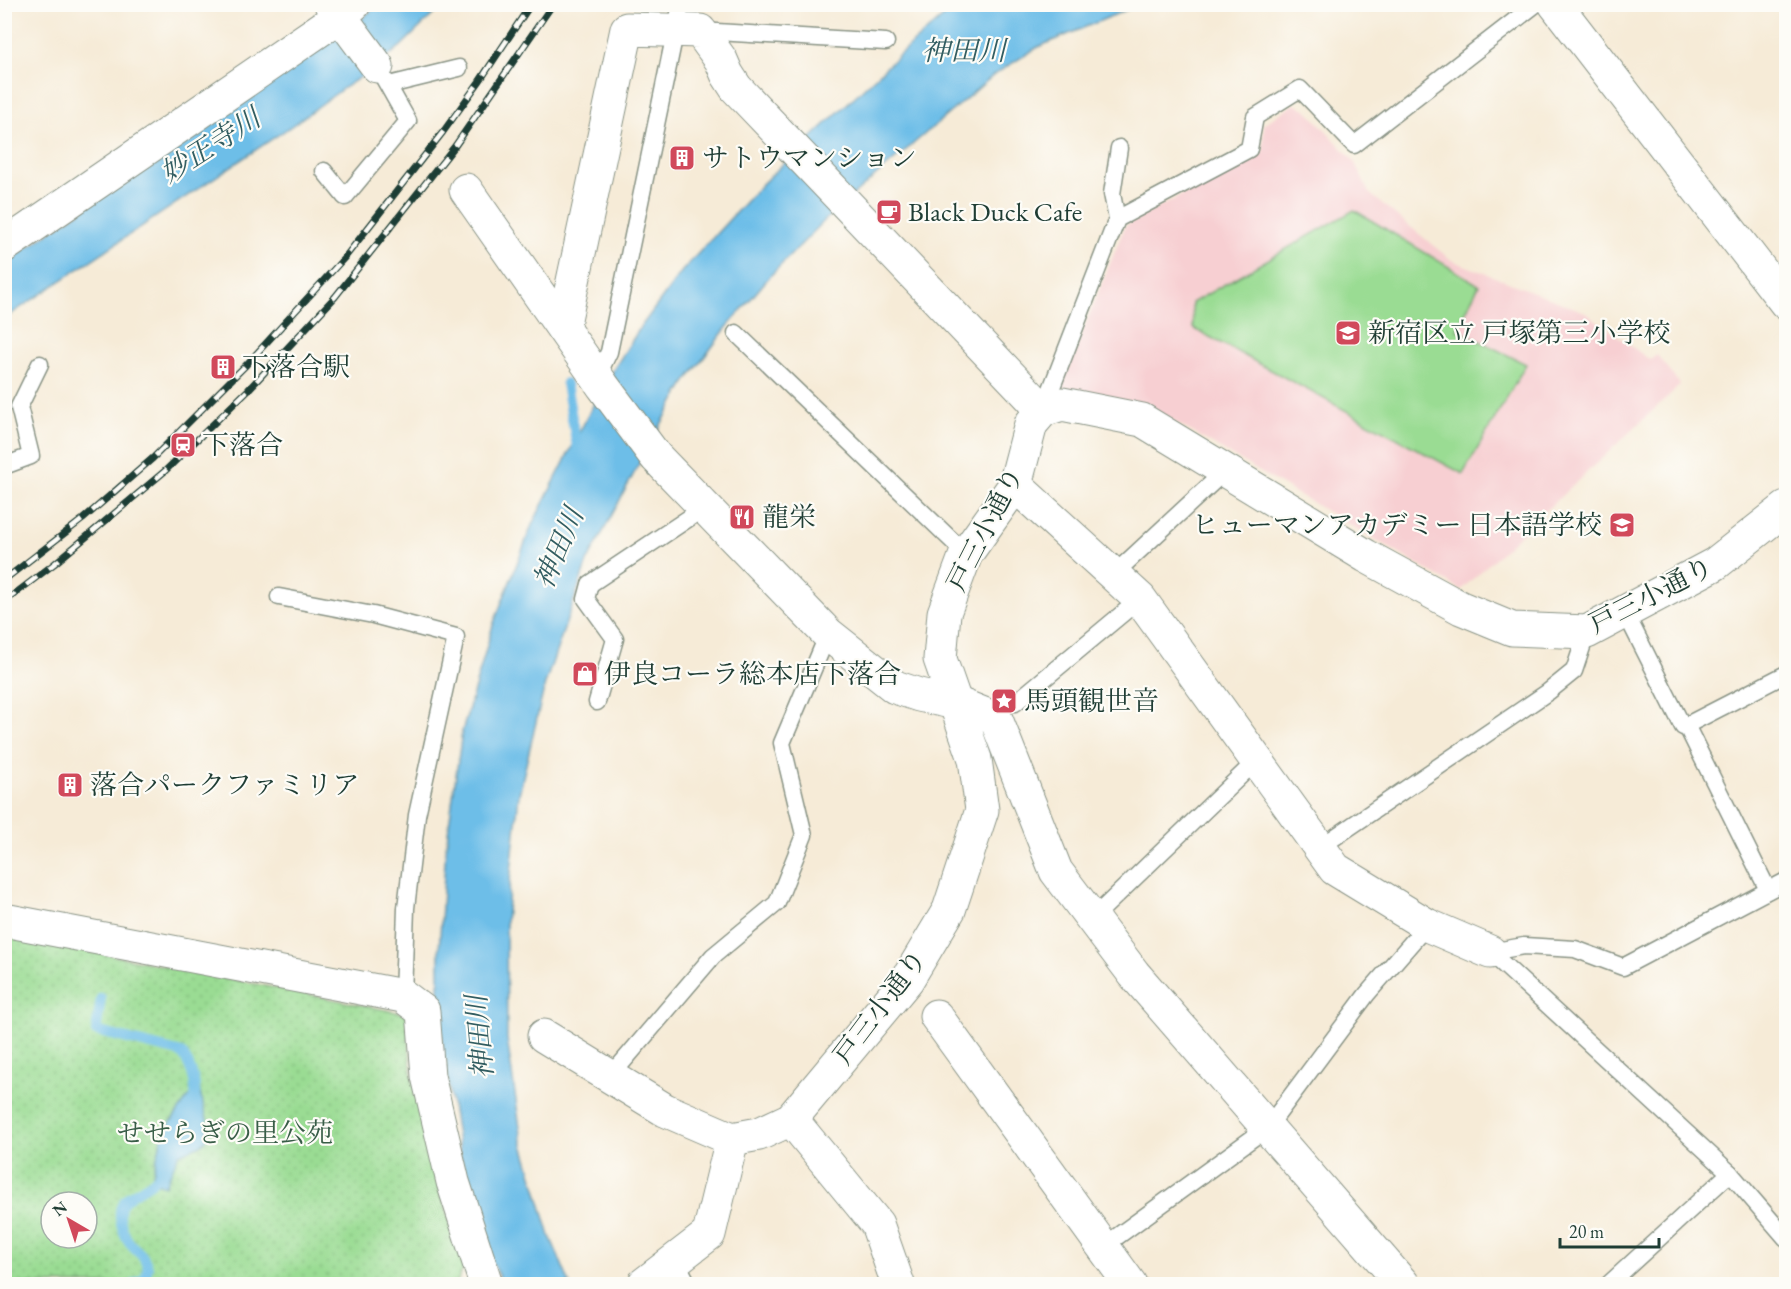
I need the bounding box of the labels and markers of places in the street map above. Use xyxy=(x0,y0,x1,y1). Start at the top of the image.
place label: サトウマンション xyxy=(702,140,917,175)
building icon: サトウマンション xyxy=(667,143,697,173)
place label: Black Duck Cafe xyxy=(908,194,1082,229)
cafe icon: Black Duck Cafe xyxy=(874,197,904,227)
place label: 新宿区立 戸塚第三小学校 xyxy=(1368,315,1670,350)
school or university icon: 新宿区立 戸塚第三小学校 xyxy=(1333,318,1363,348)
place label: 下落合駅 xyxy=(242,349,350,384)
building icon: 下落合駅 xyxy=(208,352,238,382)
place label: 下落合 xyxy=(202,427,283,462)
station icon: 下落合 xyxy=(168,430,198,460)
place label: 龍栄 xyxy=(762,499,816,534)
restaurant icon: 龍栄 xyxy=(727,502,757,532)
place label: ヒューマンアカデミー 日本語学校 xyxy=(1192,507,1602,542)
school or university icon: ヒューマンアカデミー 日本語学校 xyxy=(1607,510,1637,540)
place label: 伊良コーラ総本店下落合 xyxy=(604,656,901,691)
shop icon: 伊良コーラ総本店下落合 xyxy=(570,659,600,689)
place label: 馬頭観世音 xyxy=(1024,683,1159,718)
place icon: 馬頭観世音 xyxy=(989,686,1019,716)
place label: 落合パークファミリア xyxy=(90,767,359,802)
building icon: 落合パークファミリア xyxy=(55,770,85,800)

